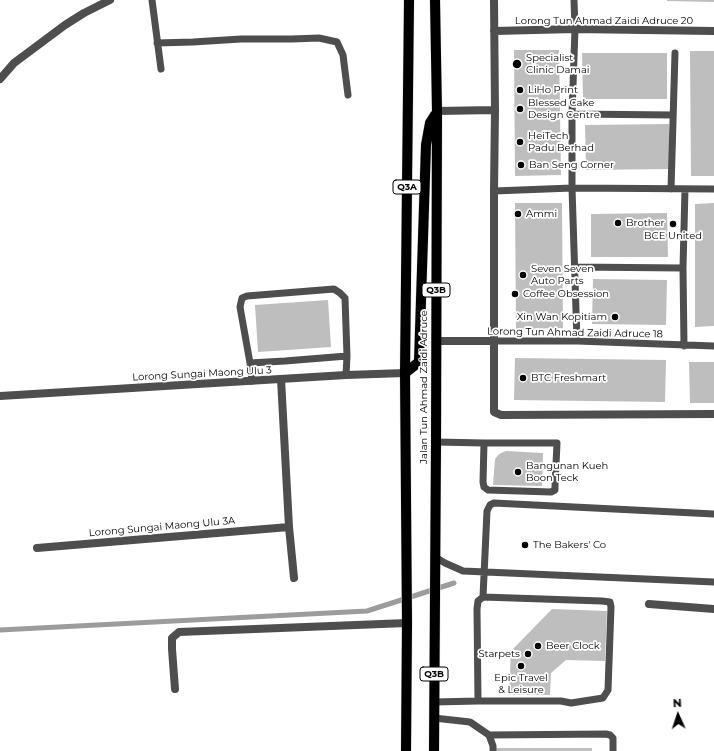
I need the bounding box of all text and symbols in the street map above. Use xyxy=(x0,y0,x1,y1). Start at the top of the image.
street label: Lorong Tun Ahmad Zaidi Adruce 20 xyxy=(515,15,693,27)
place label: Specialist Clinic Damai xyxy=(526,52,590,76)
marker: Specialist Clinic Damai xyxy=(511,58,523,70)
place label: LiHo Print xyxy=(528,84,578,96)
marker: LiHo Print xyxy=(515,85,525,95)
place label: Blessed Cake Design Centre xyxy=(528,97,600,120)
marker: Blessed Cake Design Centre xyxy=(515,104,525,114)
place label: HeiTech Padu Berhad xyxy=(528,130,594,154)
marker: HeiTech Padu Berhad xyxy=(515,137,525,147)
place label: Ban Seng Corner xyxy=(529,159,614,171)
marker: Ban Seng Corner xyxy=(516,160,526,170)
road number: Q3A xyxy=(393,180,421,194)
place label: Ammi xyxy=(526,208,557,220)
marker: Ammi xyxy=(513,209,523,219)
place label: Brother xyxy=(626,217,665,229)
marker: Brother xyxy=(613,218,623,228)
marker: BCE United xyxy=(668,219,678,229)
place label: BCE United xyxy=(644,230,702,242)
place label: Seven Seven Auto Parts xyxy=(531,263,594,286)
marker: Seven Seven Auto Parts xyxy=(518,270,528,280)
road number: Q3B xyxy=(422,283,450,297)
place label: Coffee Obsession xyxy=(523,288,609,300)
marker: Coffee Obsession xyxy=(510,289,520,299)
street label: Jalan Tun Ahmad Zaidi Adruce xyxy=(418,310,430,464)
place label: Xin Wan Kopitiam xyxy=(517,311,607,323)
marker: Xin Wan Kopitiam xyxy=(610,312,620,322)
street label: Lorong Tun Ahmad Zaidi Adruce 18 xyxy=(487,325,663,341)
street label: Lorong Sungai Maong Ulu 3 xyxy=(132,364,272,384)
place label: BTC Freshmart xyxy=(531,372,606,384)
marker: BTC Freshmart xyxy=(518,373,528,383)
place label: Bangunan Kueh Boon Teck xyxy=(526,460,608,484)
marker: Bangunan Kueh Boon Teck xyxy=(513,467,523,477)
street label: Lorong Sungai Maong Ulu 3A xyxy=(88,515,236,539)
place label: The Bakers' Co xyxy=(533,539,606,551)
marker: The Bakers' Co xyxy=(520,540,530,550)
place label: Beer Clock xyxy=(546,640,600,652)
marker: Beer Clock xyxy=(533,641,543,651)
place label: Starpets xyxy=(478,648,520,660)
marker: Starpets xyxy=(523,649,533,659)
marker: Epic Travel & Leisure xyxy=(516,661,526,671)
road number: Q3B xyxy=(420,667,448,681)
place label: Epic Travel & Leisure xyxy=(494,672,548,696)
north arrow xyxy=(658,695,698,735)
text: N xyxy=(673,696,682,710)

